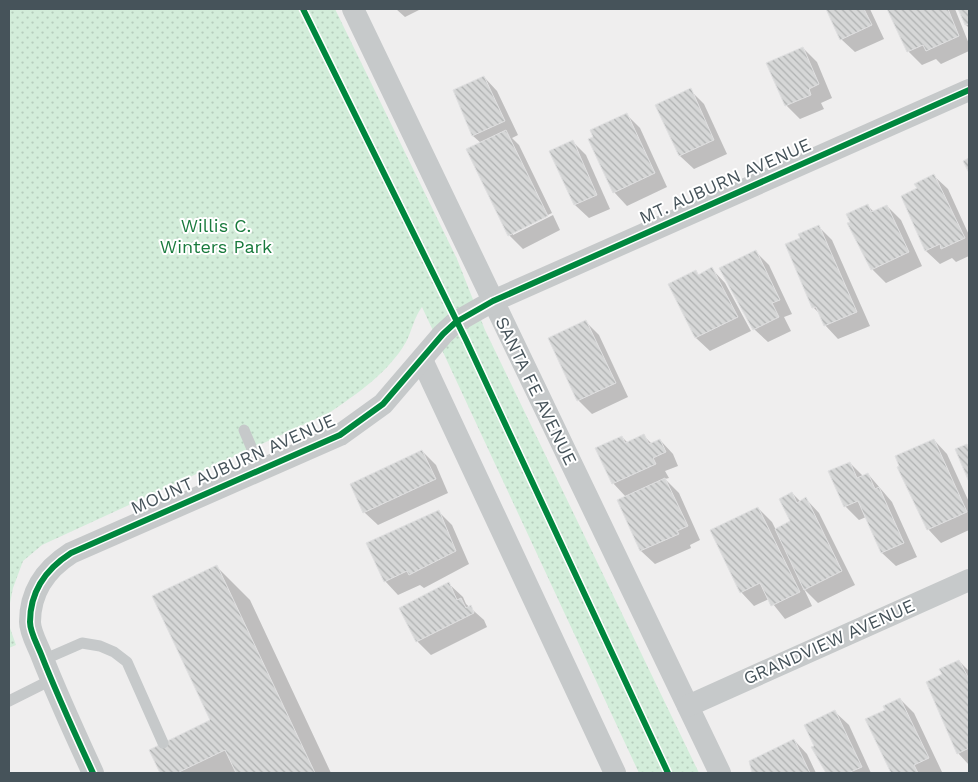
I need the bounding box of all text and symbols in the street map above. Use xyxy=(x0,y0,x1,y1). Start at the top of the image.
street label: MT. AUBURN AVENUE xyxy=(636,133,814,228)
park label: Willis C. Winters Park xyxy=(160,215,272,257)
street label: SANTA FE AVENUE xyxy=(491,313,581,468)
street label: MOUNT AUBURN AVENUE xyxy=(127,409,338,518)
street label: GRANDVIEW AVENUE xyxy=(740,594,918,689)

